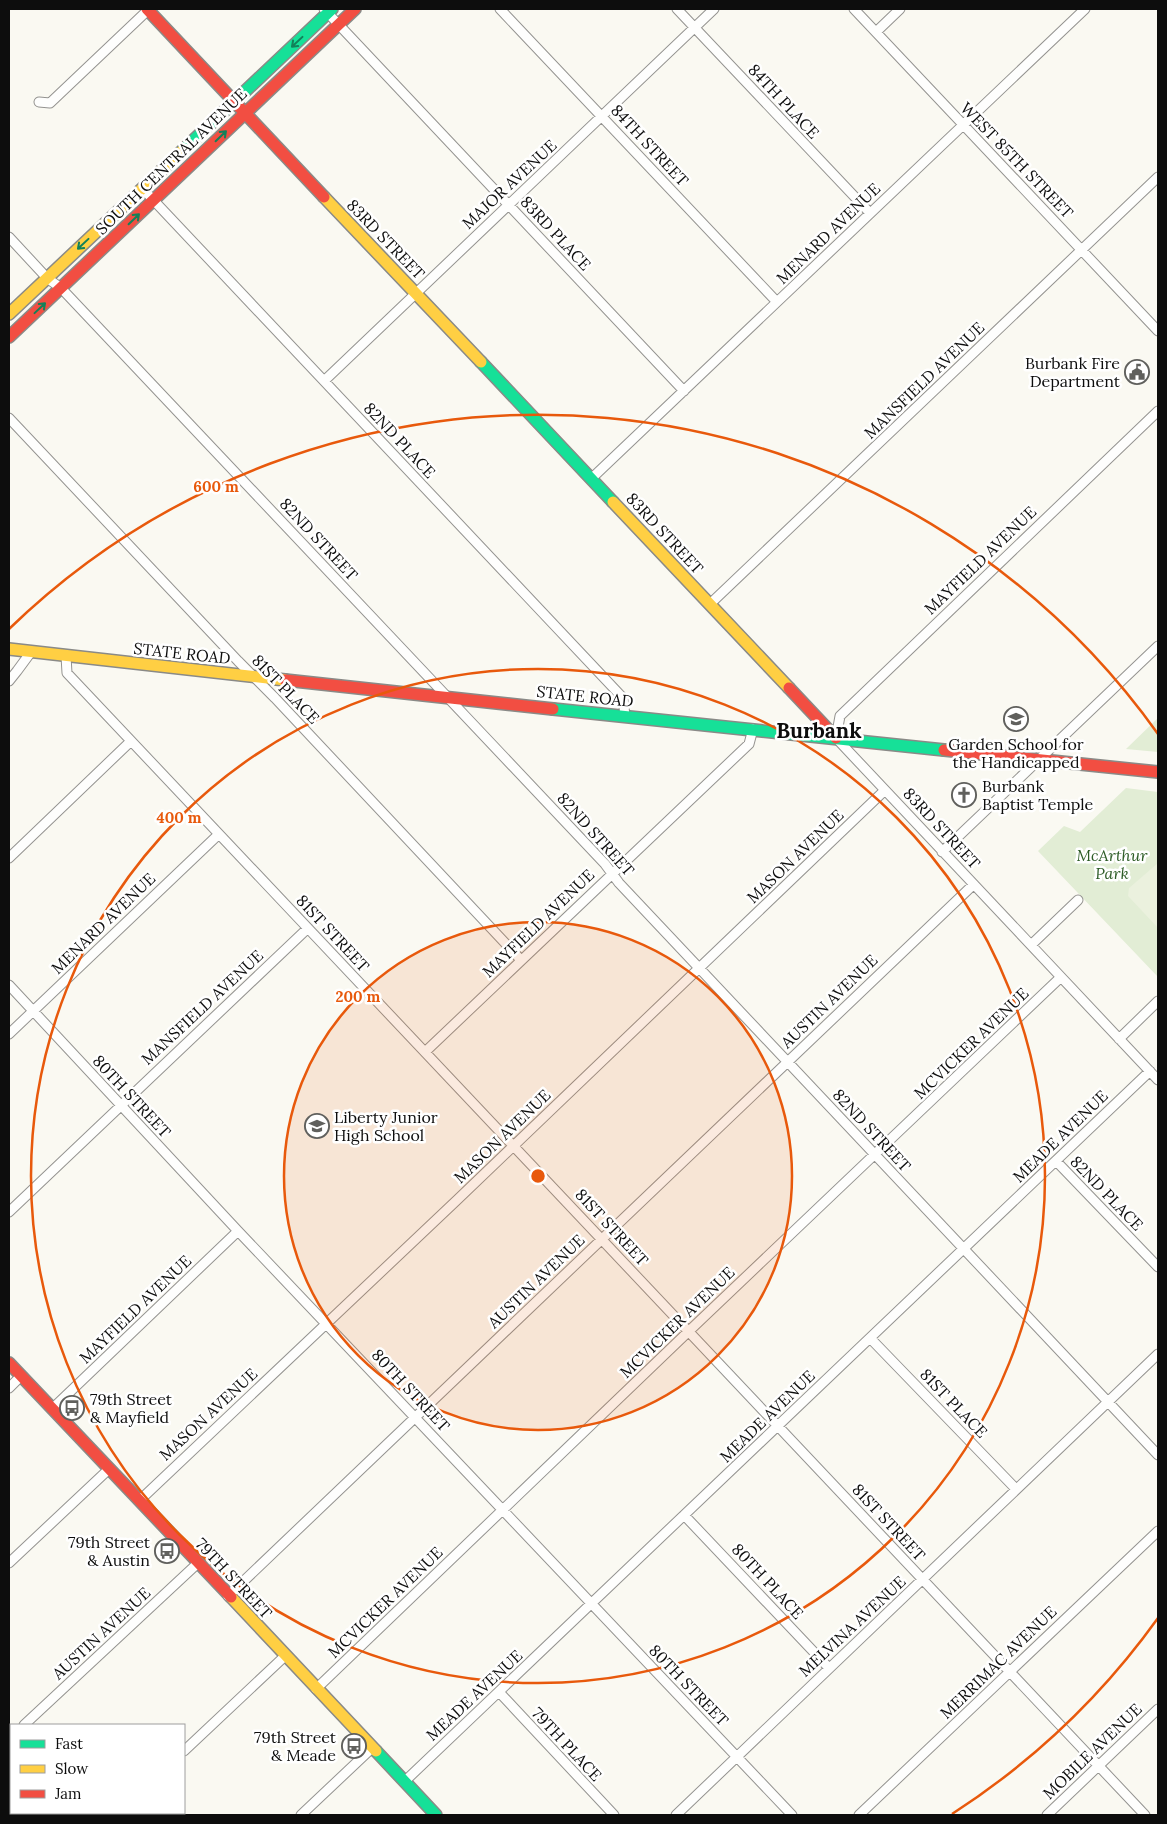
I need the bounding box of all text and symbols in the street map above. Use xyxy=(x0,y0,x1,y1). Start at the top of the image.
one-way arrow xyxy=(290,36,303,48)
street label: 84TH PLACE xyxy=(744,60,824,143)
street label: SOUTH CENTRAL AVENUE xyxy=(91,83,251,239)
street label: WEST 85TH STREET xyxy=(956,98,1078,222)
street label: 84TH STREET xyxy=(607,100,693,190)
one-way arrow xyxy=(215,130,228,142)
street label: MAJOR AVENUE xyxy=(458,135,561,233)
street label: MENARD AVENUE xyxy=(772,178,884,288)
street label: 83RD PLACE xyxy=(517,192,595,274)
street label: 83RD STREET xyxy=(343,195,429,283)
one-way arrow xyxy=(128,213,141,225)
one-way arrow xyxy=(77,238,90,250)
one-way arrow xyxy=(33,302,46,314)
street label: MANSFIELD AVENUE xyxy=(860,317,988,443)
place label: Burbank Fire Department xyxy=(1025,353,1121,391)
public building icon: Burbank Fire Department xyxy=(1124,359,1150,385)
street label: 82ND PLACE xyxy=(360,398,440,482)
text: 600 m xyxy=(193,477,239,496)
street label: 83RD STREET xyxy=(622,488,708,578)
street label: 82ND STREET xyxy=(276,494,362,584)
street label: MAYFIELD AVENUE xyxy=(920,501,1040,619)
street label: STATE ROAD xyxy=(132,638,232,668)
street label: 81ST PLACE xyxy=(248,650,324,728)
street label: STATE ROAD xyxy=(535,681,635,711)
school or university icon: Garden School for the Handicapped xyxy=(1003,706,1029,732)
district label: Burbank xyxy=(776,717,862,744)
place label: Garden School for the Handicapped xyxy=(948,734,1084,772)
place label: Burbank Baptist Temple xyxy=(982,776,1094,814)
church icon: Burbank Baptist Temple xyxy=(951,782,977,808)
street label: 83RD STREET xyxy=(899,783,985,873)
street label: 82ND STREET xyxy=(553,788,639,880)
street label: MASON AVENUE xyxy=(742,805,848,907)
text: 400 m xyxy=(156,808,202,827)
park label: McArthur Park xyxy=(1076,845,1148,883)
street label: MAYFIELD AVENUE xyxy=(478,864,598,982)
street label: MENARD AVENUE xyxy=(47,868,159,978)
street label: 81ST STREET xyxy=(292,890,374,976)
street label: MANSFIELD AVENUE xyxy=(137,945,267,1069)
street label: AUSTIN AVENUE xyxy=(776,950,882,1053)
street label: MCVICKER AVENUE xyxy=(909,983,1033,1103)
text: 200 m xyxy=(336,987,381,1006)
street label: 80TH STREET xyxy=(89,1051,175,1141)
street label: MASON AVENUE xyxy=(449,1085,555,1187)
street label: 82ND STREET xyxy=(829,1085,915,1175)
street label: MEADE AVENUE xyxy=(1008,1086,1112,1186)
place label: Liberty Junior High School xyxy=(334,1107,438,1145)
school or university icon: Liberty Junior High School xyxy=(304,1113,330,1139)
street label: 82ND PLACE xyxy=(1066,1151,1148,1235)
centre of rings xyxy=(529,1167,547,1185)
street label: 81ST STREET xyxy=(571,1184,653,1270)
street label: AUSTIN AVENUE xyxy=(483,1230,589,1333)
street label: MAYFIELD AVENUE xyxy=(75,1250,195,1368)
street label: MCVICKER AVENUE xyxy=(615,1262,739,1382)
street label: 80TH STREET xyxy=(368,1345,454,1435)
street label: MASON AVENUE xyxy=(155,1363,261,1465)
street label: 81ST PLACE xyxy=(916,1364,992,1442)
street label: MEADE AVENUE xyxy=(715,1366,819,1466)
place label: 79th Street & Mayfield xyxy=(90,1389,173,1427)
bus stop icon: 79th Street & Mayfield xyxy=(59,1395,85,1421)
street label: 81ST STREET xyxy=(848,1479,930,1565)
place label: 79th Street & Austin xyxy=(68,1532,151,1570)
street label: 79TH STREET xyxy=(192,1533,276,1623)
bus stop icon: 79th Street & Austin xyxy=(154,1538,180,1564)
street label: 80TH PLACE xyxy=(728,1539,808,1623)
street label: MCVICKER AVENUE xyxy=(323,1542,447,1662)
street label: MELVINA AVENUE xyxy=(794,1571,910,1681)
street label: AUSTIN AVENUE xyxy=(47,1582,154,1684)
street label: MERRIMAC AVENUE xyxy=(936,1601,1060,1723)
street label: 80TH STREET xyxy=(645,1640,733,1730)
street label: MEADE AVENUE xyxy=(422,1645,526,1745)
street label: MOBILE AVENUE xyxy=(1038,1699,1146,1803)
street label: 79TH PLACE xyxy=(528,1703,606,1785)
legend xyxy=(10,1724,185,1814)
place label: 79th Street & Meade xyxy=(254,1727,337,1765)
bus stop icon: 79th Street & Meade xyxy=(341,1733,367,1759)
text: Fast xyxy=(55,1734,83,1753)
text: Slow xyxy=(55,1759,88,1778)
text: Jam xyxy=(54,1784,82,1803)

